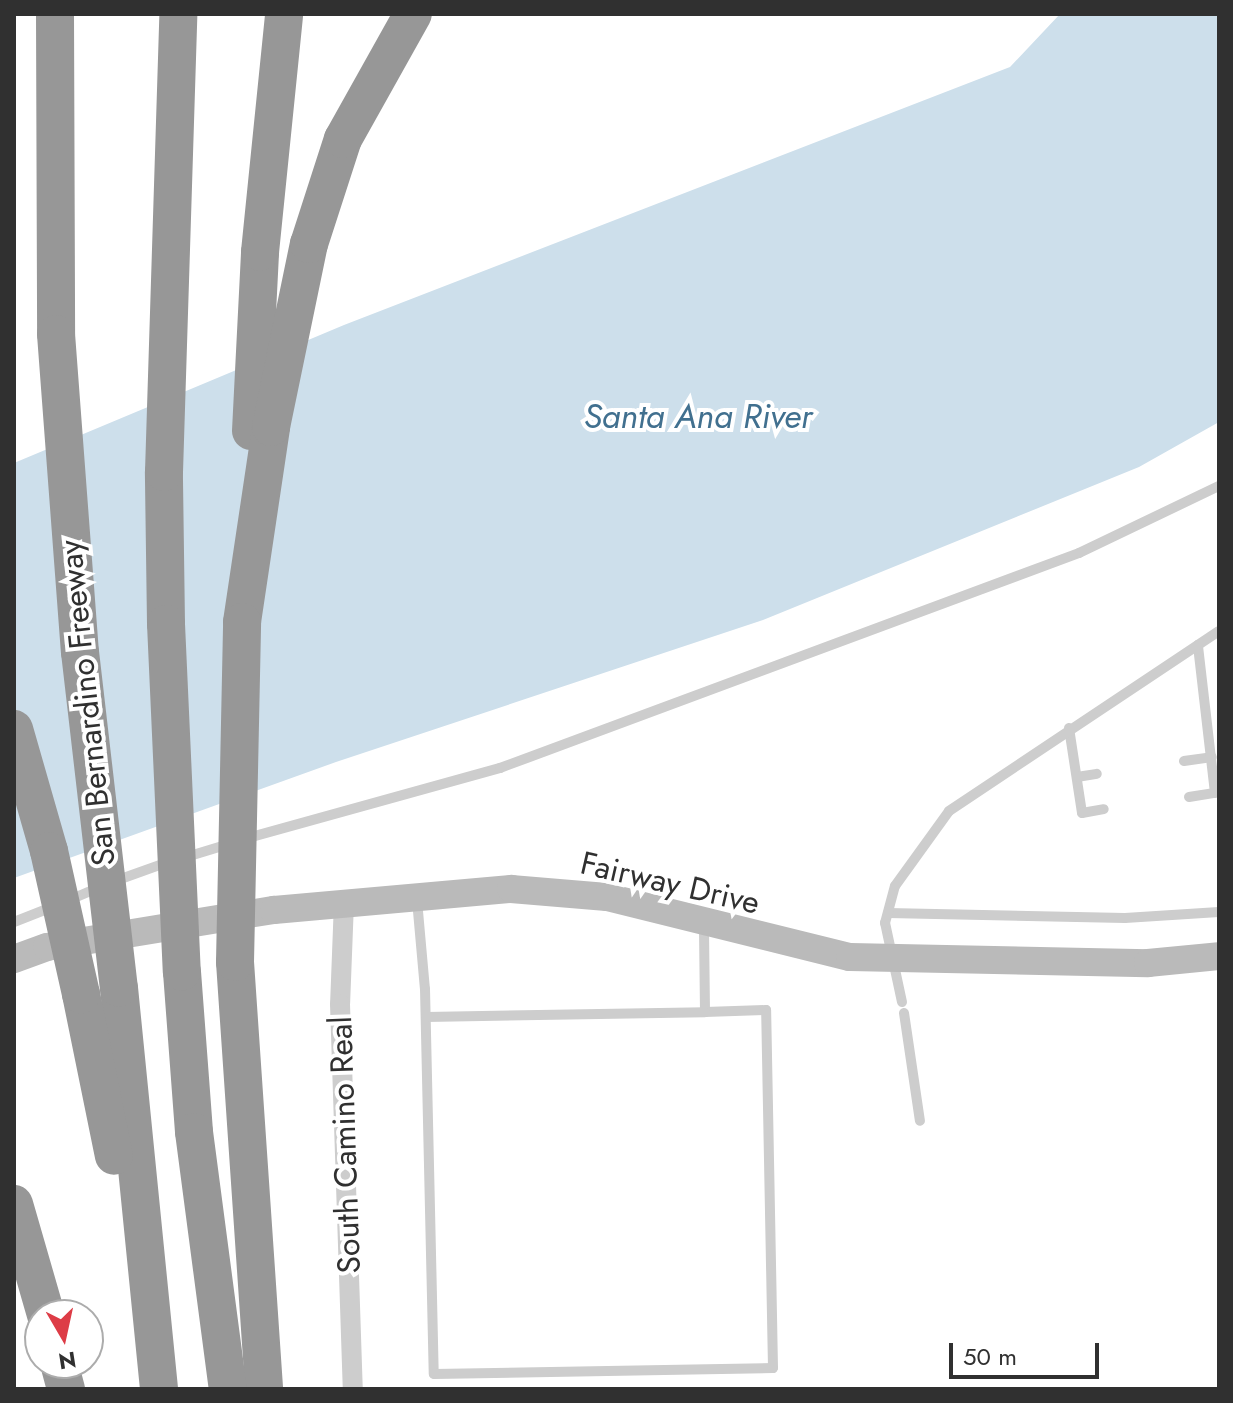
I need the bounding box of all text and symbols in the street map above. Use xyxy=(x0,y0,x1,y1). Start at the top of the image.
water label: Santa Ana River xyxy=(584,397,812,437)
street label: San Bernardino Freeway xyxy=(51,538,123,868)
street label: Fairway Drive xyxy=(577,844,763,922)
street label: South Camino Real xyxy=(321,1016,369,1274)
north arrow xyxy=(24,1299,104,1379)
scale bar xyxy=(953,1327,1103,1377)
text: 50 m xyxy=(963,1339,1017,1374)
text: N xyxy=(56,1344,79,1378)

